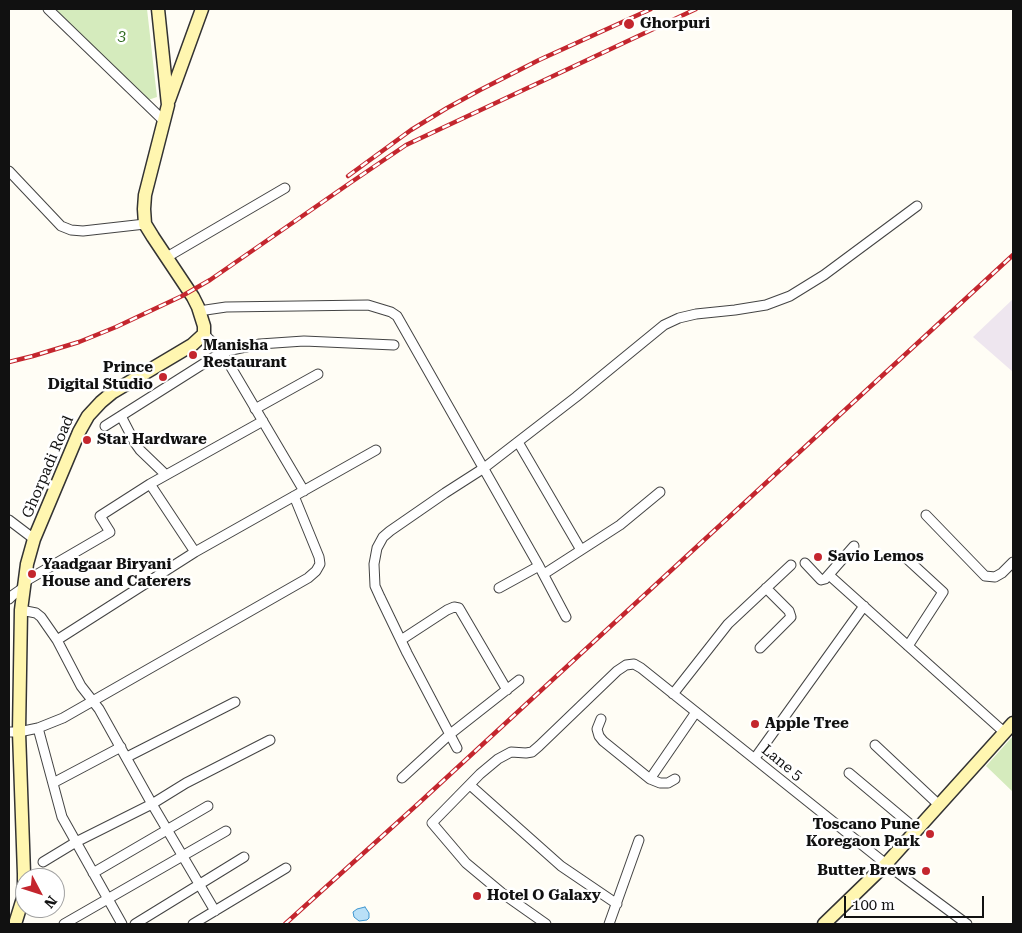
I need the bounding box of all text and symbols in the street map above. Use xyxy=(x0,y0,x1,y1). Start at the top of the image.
place label: Ghorpuri xyxy=(640,15,710,33)
marker: Ghorpuri xyxy=(622,17,636,31)
park label: 3 xyxy=(118,28,126,46)
place label: Manisha Restaurant xyxy=(203,337,287,372)
marker: Manisha Restaurant xyxy=(187,349,199,361)
place label: Prince Digital Studio xyxy=(48,359,153,394)
marker: Prince Digital Studio xyxy=(157,371,169,383)
street label: Ghorpadi Road xyxy=(18,413,78,521)
place label: Star Hardware xyxy=(97,431,207,449)
marker: Star Hardware xyxy=(81,434,93,446)
place label: Savio Lemos xyxy=(828,548,924,566)
marker: Savio Lemos xyxy=(812,551,824,563)
place label: Yaadgaar Biryani House and Caterers xyxy=(42,556,191,591)
marker: Yaadgaar Biryani House and Caterers xyxy=(26,568,38,580)
place label: Apple Tree xyxy=(765,715,849,733)
marker: Apple Tree xyxy=(749,718,761,730)
street label: Lane 5 xyxy=(758,741,806,785)
place label: Toscano Pune Koregaon Park xyxy=(806,816,920,851)
marker: Toscano Pune Koregaon Park xyxy=(924,828,936,840)
place label: Butter Brews xyxy=(817,862,916,880)
marker: Butter Brews xyxy=(920,865,932,877)
north arrow xyxy=(15,868,65,918)
scale bar xyxy=(847,886,987,918)
place label: Hotel O Galaxy xyxy=(487,887,601,905)
marker: Hotel O Galaxy xyxy=(471,890,483,902)
text: N xyxy=(41,893,60,911)
text: 100 m xyxy=(852,896,895,914)

